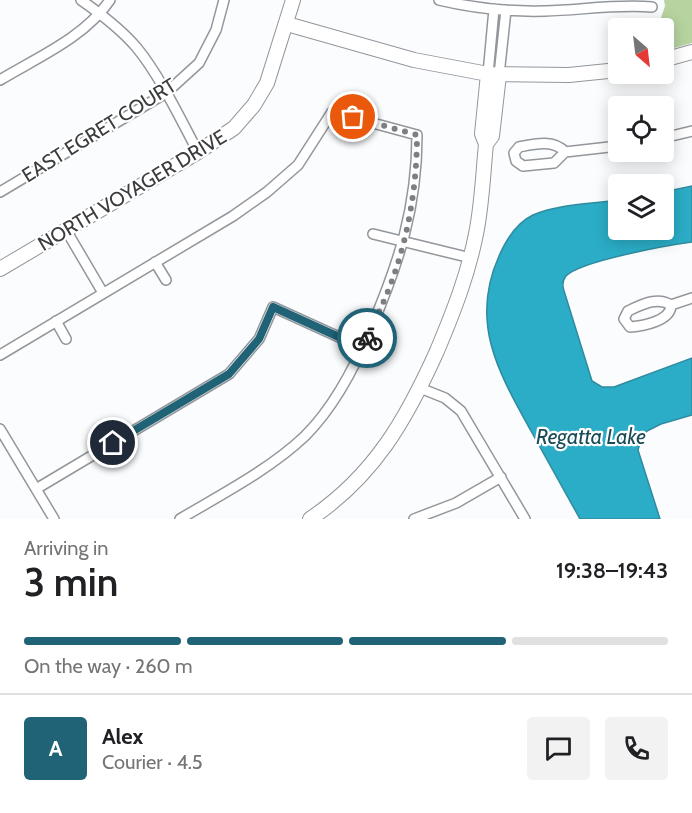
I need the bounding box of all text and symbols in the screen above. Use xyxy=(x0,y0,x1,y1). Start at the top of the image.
north arrow xyxy=(608,18,674,84)
map controls xyxy=(608,18,674,240)
street label: EAST EGRET COURT xyxy=(17,73,181,187)
pin xyxy=(327,91,378,142)
button: locate xyxy=(608,96,674,162)
icon: bag xyxy=(336,100,369,133)
street label: NORTH VOYAGER DRIVE xyxy=(33,124,231,256)
button: layers xyxy=(608,174,674,240)
courier xyxy=(337,308,397,368)
icon: bike xyxy=(351,322,384,355)
pin xyxy=(87,417,138,468)
water label: Regatta Lake xyxy=(536,424,646,449)
icon: home xyxy=(96,426,129,459)
text: Arriving in xyxy=(24,536,108,560)
text: 19:38–19:43 xyxy=(556,557,668,584)
text: 3 min xyxy=(24,558,118,606)
text: On the way · 260 m xyxy=(24,654,193,678)
button: chat xyxy=(527,717,590,780)
button: phone xyxy=(605,717,668,780)
text: Alex xyxy=(102,723,143,750)
text: A xyxy=(49,735,62,762)
text: Courier · 4.5 xyxy=(102,750,203,774)

